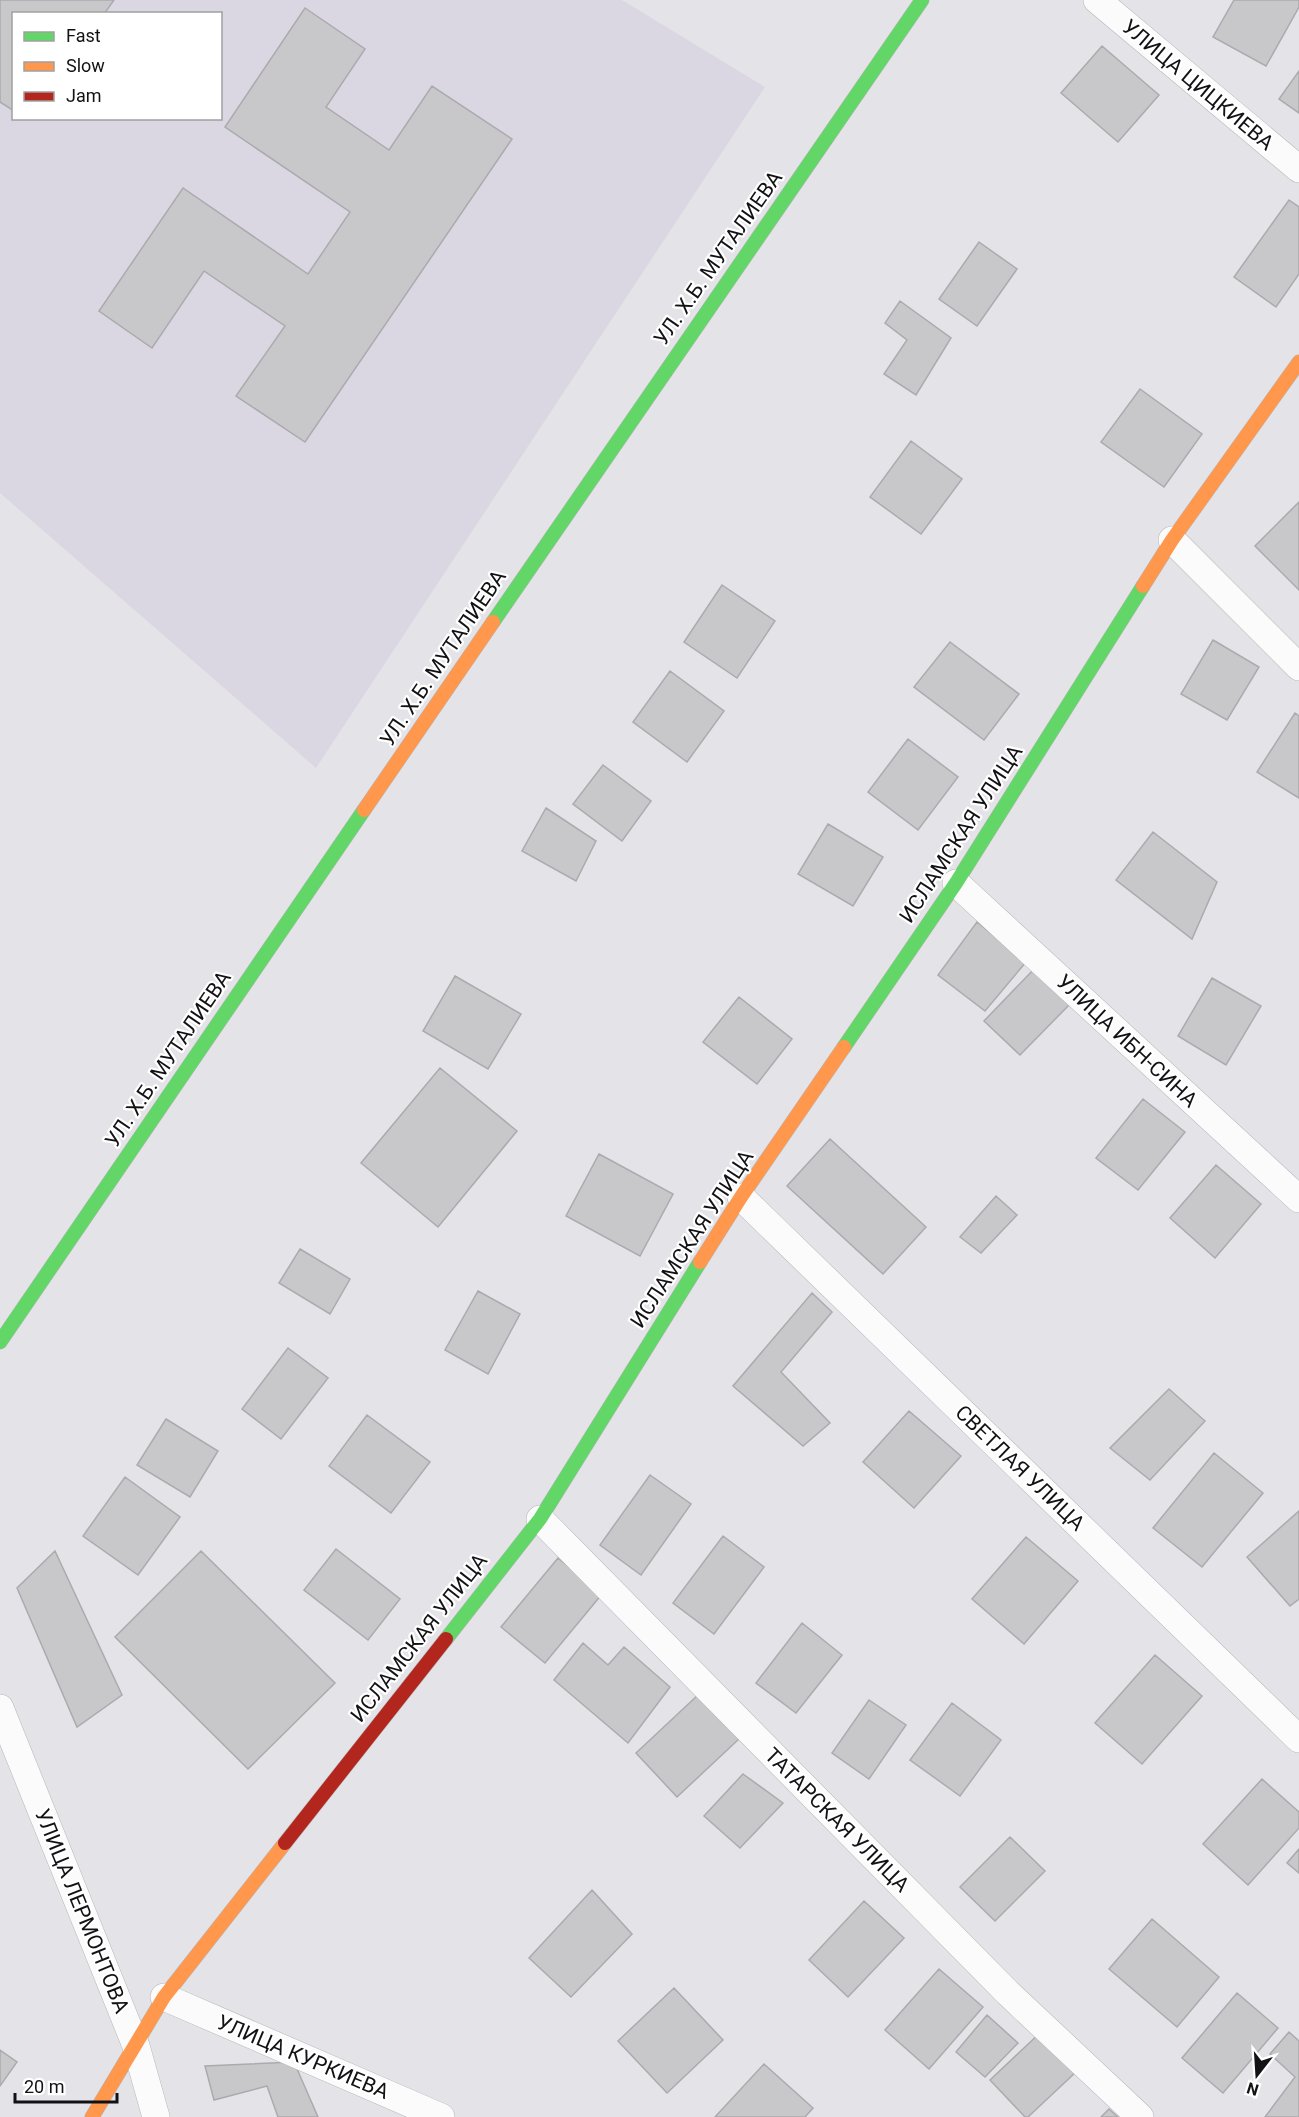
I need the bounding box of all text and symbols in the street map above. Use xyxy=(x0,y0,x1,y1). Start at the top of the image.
legend xyxy=(12,12,222,120)
street label: УЛИЦА ЦИЦКИЕВА xyxy=(1118,15,1279,155)
text: Fast xyxy=(66,25,101,46)
text: Slow xyxy=(66,55,105,76)
text: Jam xyxy=(66,85,102,106)
street label: УЛ. Х.Б. МУТАЛИЕВА xyxy=(649,166,787,350)
street label: УЛ. Х.Б. МУТАЛИЕВА xyxy=(375,565,511,750)
street label: ИСЛАМСКАЯ УЛИЦА xyxy=(895,740,1028,927)
street label: УЛ. Х.Б. МУТАЛИЕВА xyxy=(100,966,236,1151)
street label: УЛИЦА ИБН-СИНА xyxy=(1052,970,1202,1113)
street label: ИСЛАМСКАЯ УЛИЦА xyxy=(626,1145,759,1332)
street label: СВЕТЛАЯ УЛИЦА xyxy=(951,1400,1090,1536)
street label: ИСЛАМСКАЯ УЛИЦА xyxy=(346,1549,492,1727)
street label: ТАТАРСКАЯ УЛИЦА xyxy=(760,1743,914,1897)
street label: УЛИЦА ЛЕРМОНТОВА xyxy=(30,1805,134,2017)
street label: УЛИЦА КУРКИЕВА xyxy=(214,2010,393,2104)
north arrow xyxy=(1227,2045,1287,2105)
scale bar xyxy=(15,2066,117,2104)
text: 20 m xyxy=(24,2076,64,2097)
text: N xyxy=(1245,2078,1261,2100)

